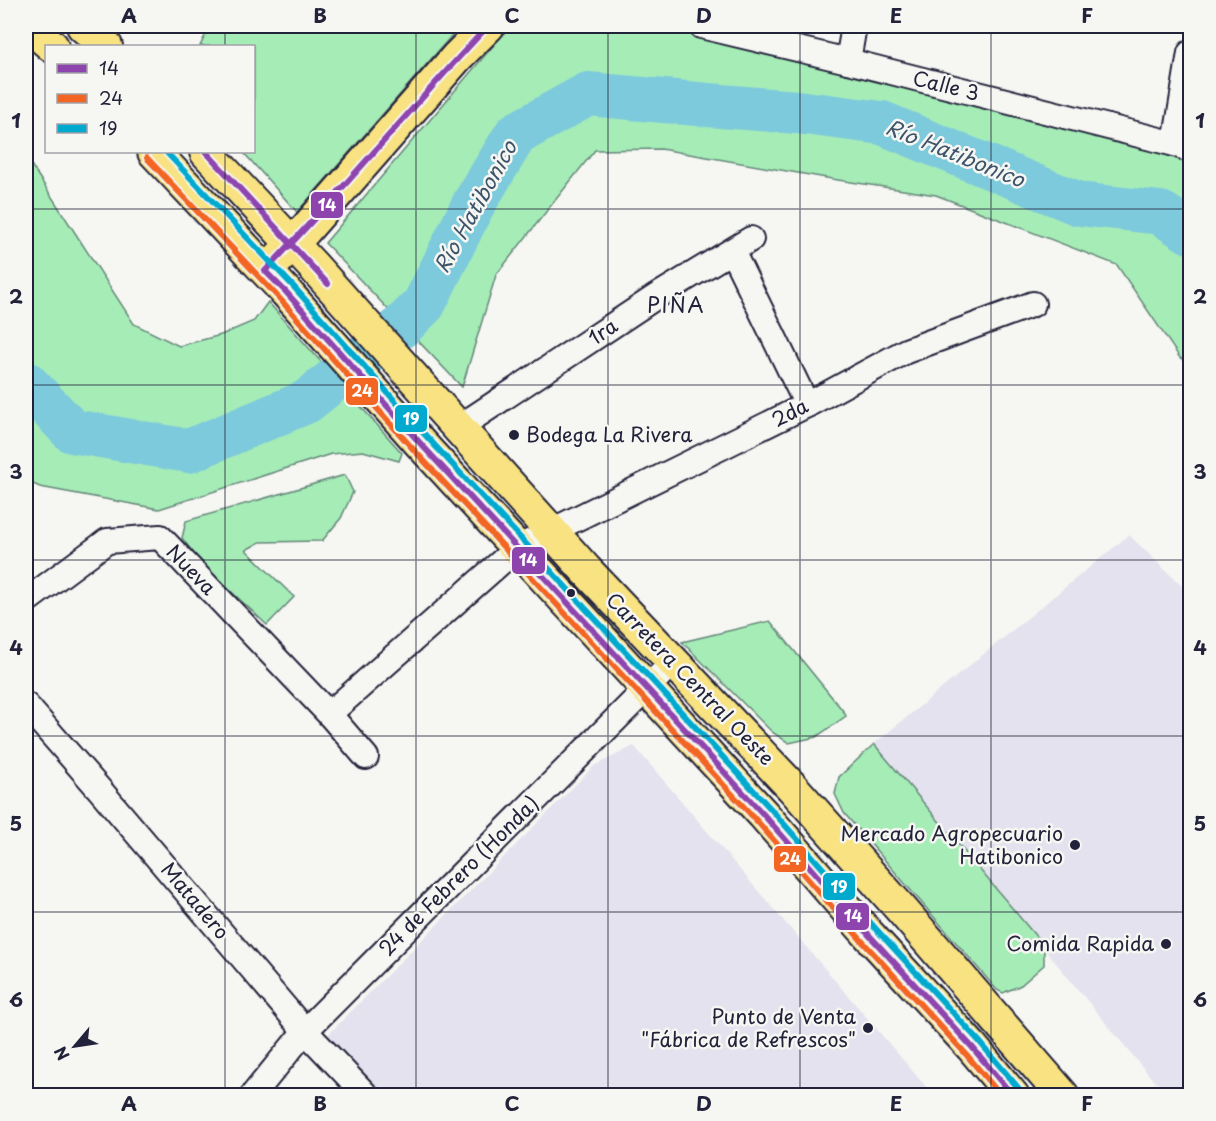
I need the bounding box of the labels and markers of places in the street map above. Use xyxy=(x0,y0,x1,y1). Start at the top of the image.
place label: Bodega La Rivera xyxy=(526,419,693,449)
marker: Bodega La Rivera xyxy=(507,428,521,442)
unlabelled marker xyxy=(565,587,577,599)
place label: Mercado Agropecuario Hatibonico xyxy=(841,818,1063,871)
marker: Mercado Agropecuario Hatibonico xyxy=(1068,838,1082,852)
place label: Comida Rapida xyxy=(1006,928,1154,958)
marker: Comida Rapida xyxy=(1159,937,1173,951)
place label: Punto de Venta "Fábrica de Refrescos" xyxy=(641,1001,857,1054)
marker: Punto de Venta "Fábrica de Refrescos" xyxy=(861,1021,875,1035)

